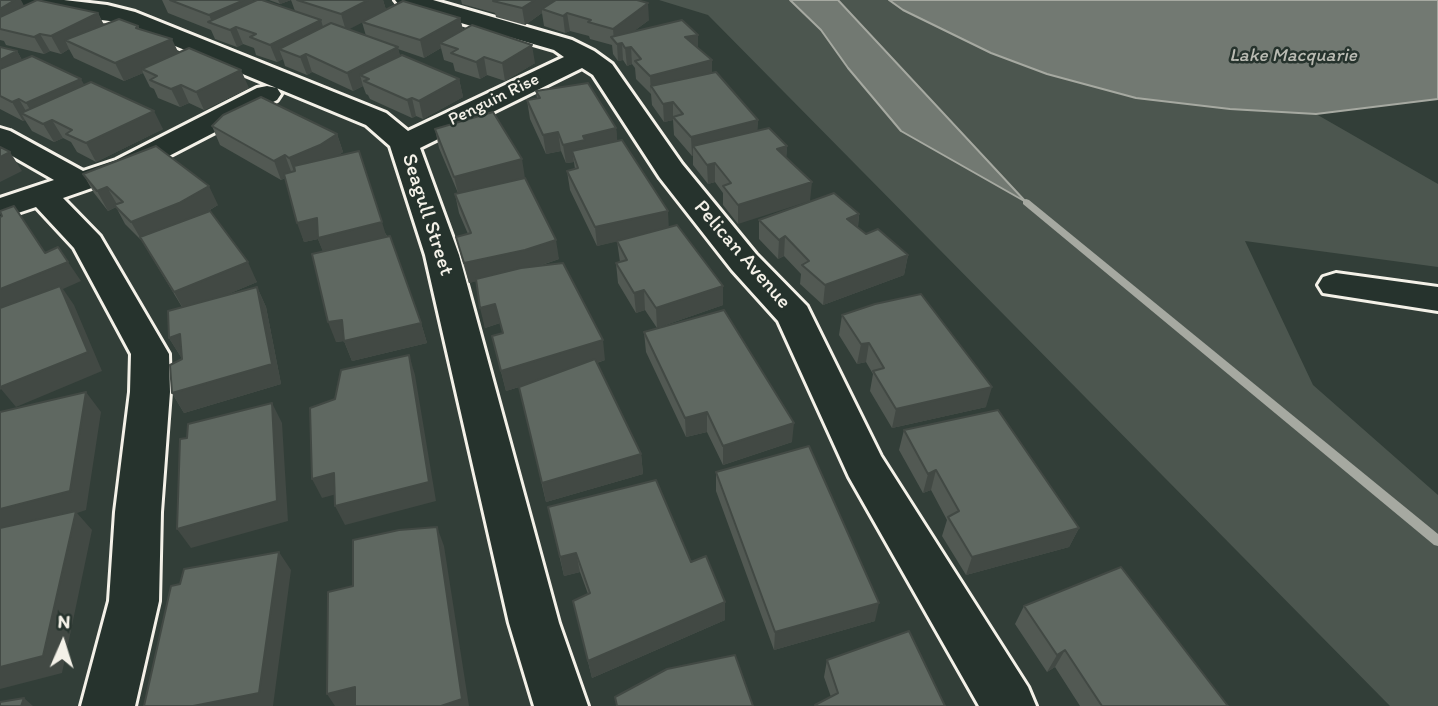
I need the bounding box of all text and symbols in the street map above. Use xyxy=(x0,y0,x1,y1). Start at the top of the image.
water label: Lake Macquarie xyxy=(1229,45,1357,67)
street label: Penguin Rise xyxy=(445,69,543,131)
street label: Seagull Street xyxy=(395,151,459,279)
street label: Pelican Avenue xyxy=(688,196,796,314)
north arrow xyxy=(28,608,98,678)
text: N xyxy=(57,610,71,633)

